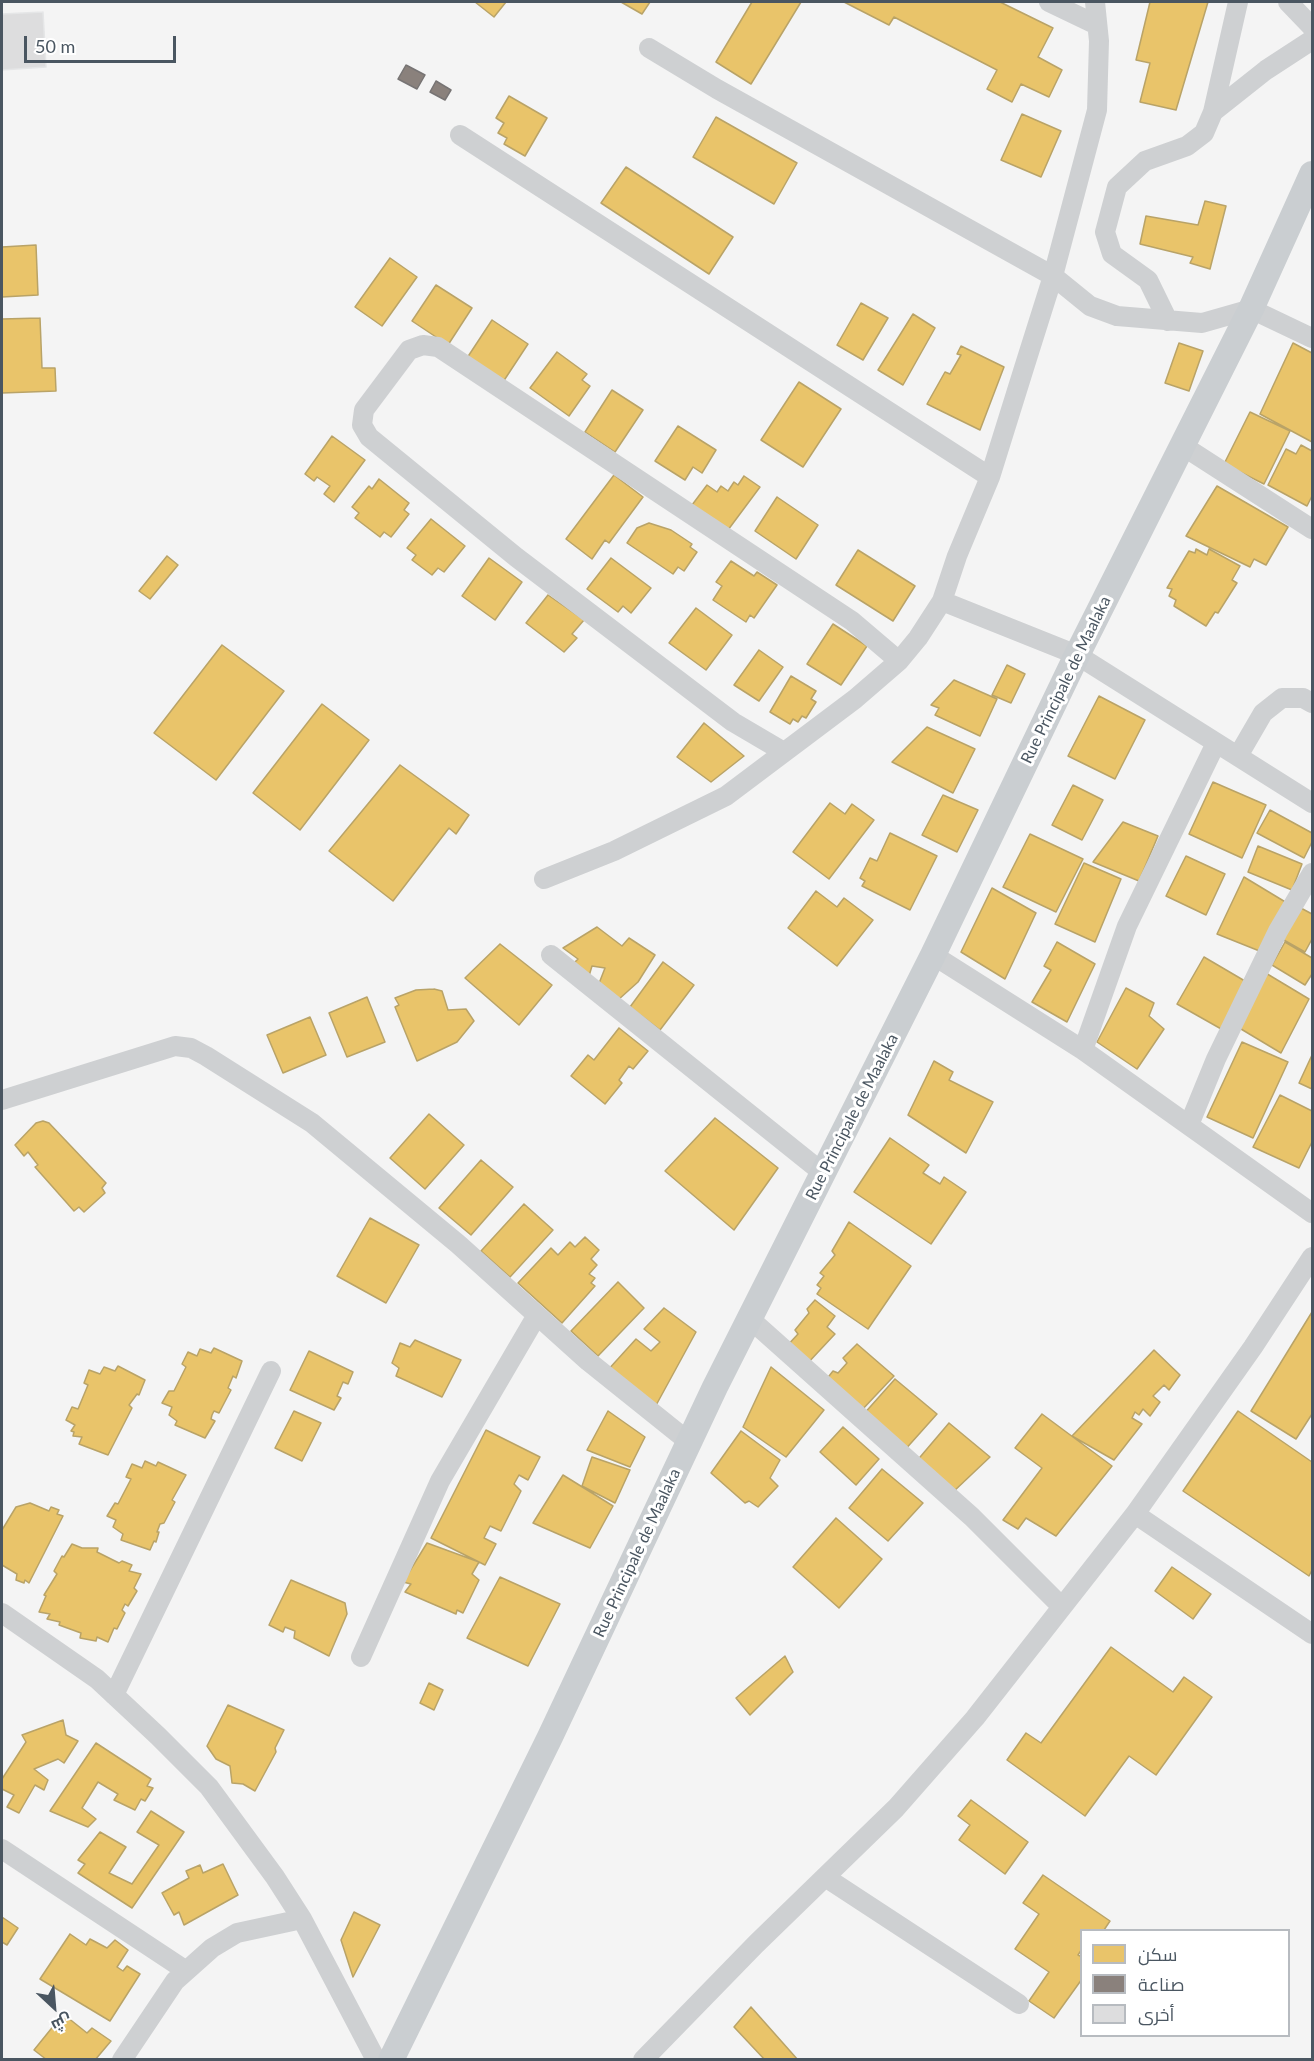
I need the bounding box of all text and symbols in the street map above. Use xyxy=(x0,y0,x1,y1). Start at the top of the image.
scale bar xyxy=(27,24,178,62)
text: 50 m xyxy=(35,35,75,57)
street label: Rue Principale de Maalaka xyxy=(1017,593,1115,767)
street label: Rue Principale de Maalaka xyxy=(802,1031,902,1203)
street label: Rue Principale de Maalaka xyxy=(589,1466,685,1640)
legend xyxy=(1080,1929,1290,2037)
text: سكن xyxy=(1138,1943,1177,1965)
text: صناعة xyxy=(1138,1973,1184,1995)
north arrow xyxy=(24,1977,84,2037)
text: أخرى xyxy=(1138,2003,1174,2025)
text: ش xyxy=(49,2011,76,2037)

